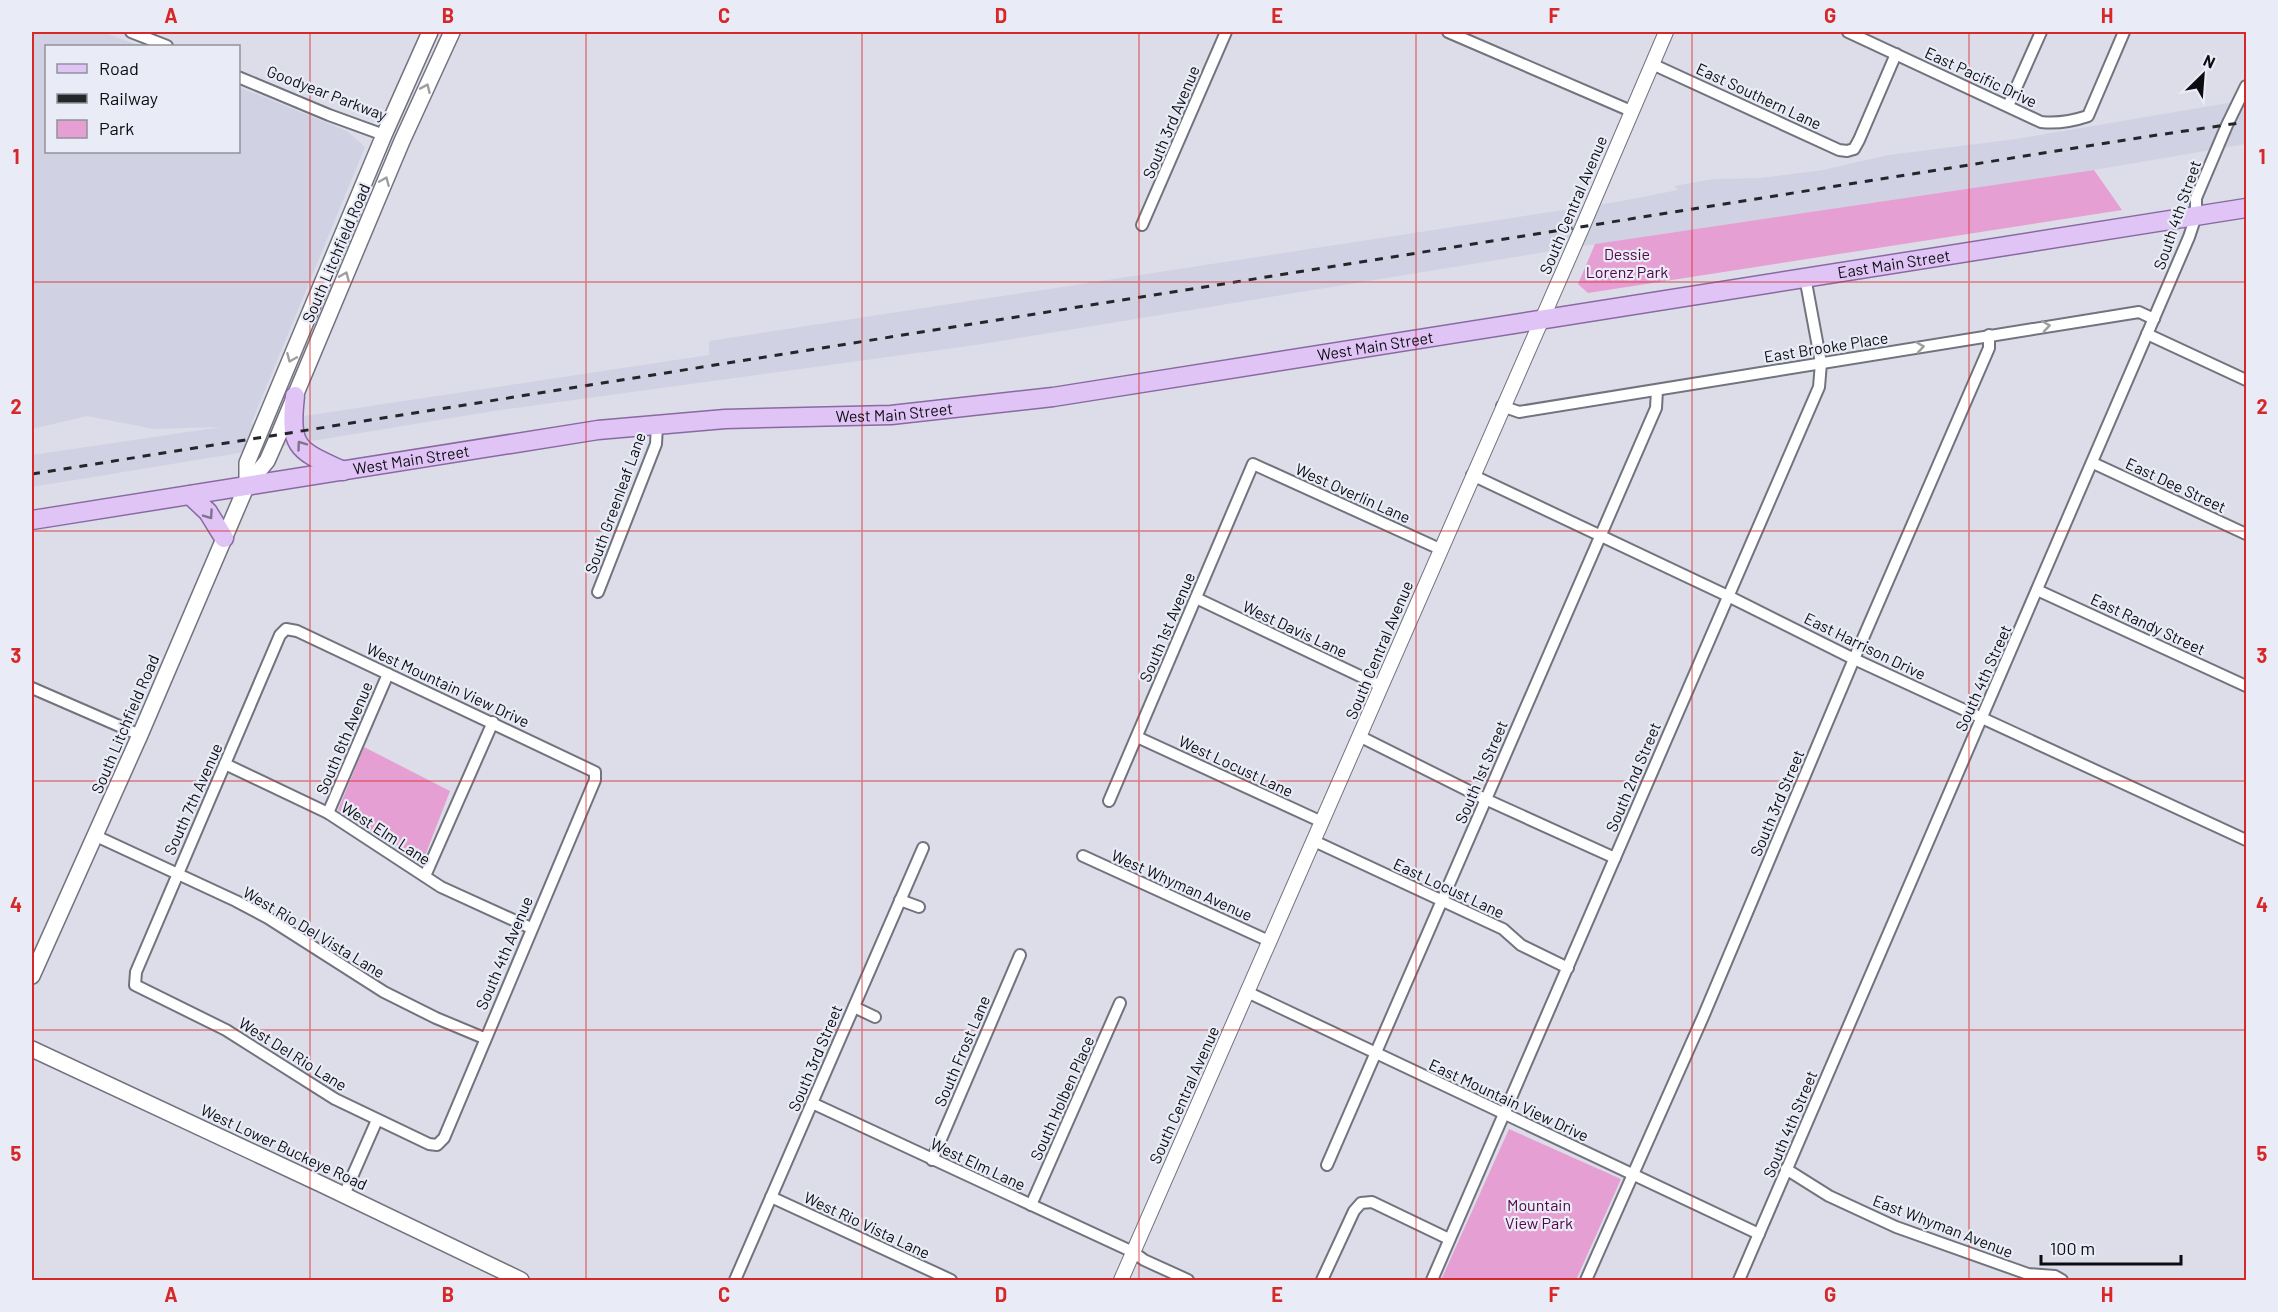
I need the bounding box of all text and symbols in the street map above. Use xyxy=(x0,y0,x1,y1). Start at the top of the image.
text: A xyxy=(164,3,178,27)
text: B xyxy=(442,3,454,27)
text: C xyxy=(718,3,730,27)
text: D xyxy=(995,3,1007,27)
text: E xyxy=(1271,3,1283,27)
text: F xyxy=(1548,3,1560,27)
text: G xyxy=(1824,3,1836,27)
text: H xyxy=(2101,3,2113,27)
street label: East Pacific Drive xyxy=(1922,42,2040,111)
legend xyxy=(45,45,240,153)
north arrow xyxy=(2173,45,2233,105)
text: N xyxy=(2201,50,2218,72)
text: Road xyxy=(99,57,139,79)
street label: East Southern Lane xyxy=(1694,58,1825,133)
street label: Goodyear Parkway xyxy=(264,61,390,124)
street label: South 3rd Avenue xyxy=(1138,62,1203,181)
one-way arrow xyxy=(419,83,431,94)
text: Railway xyxy=(99,87,158,109)
text: Park xyxy=(99,117,134,139)
street label: South Central Avenue xyxy=(1535,133,1610,277)
text: 1 xyxy=(12,144,20,168)
text: 1 xyxy=(2258,144,2266,168)
street label: South 4th Street xyxy=(2149,158,2204,272)
one-way arrow xyxy=(378,177,390,188)
street label: South Litchfield Road xyxy=(298,180,373,325)
park label: Dessie Lorenz Park xyxy=(1586,244,1668,281)
street label: East Main Street xyxy=(1836,245,1952,282)
one-way arrow xyxy=(338,272,350,283)
one-way arrow xyxy=(2042,321,2051,333)
street label: West Main Street xyxy=(1316,327,1435,364)
street label: East Brooke Place xyxy=(1763,327,1889,366)
one-way arrow xyxy=(1915,341,1925,353)
one-way arrow xyxy=(286,352,298,363)
text: 2 xyxy=(10,394,22,418)
text: 2 xyxy=(2256,394,2268,418)
street label: West Main Street xyxy=(835,398,954,425)
street label: South Greenleaf Lane xyxy=(580,430,649,576)
one-way arrow xyxy=(297,440,308,451)
street label: West Main Street xyxy=(352,441,471,478)
street label: East Dee Street xyxy=(2123,453,2229,516)
street label: West Overlin Lane xyxy=(1293,459,1414,526)
one-way arrow xyxy=(202,508,213,519)
street label: South 1st Avenue xyxy=(1135,569,1198,685)
street label: South Central Avenue xyxy=(1341,578,1416,722)
street label: East Randy Street xyxy=(2088,589,2208,658)
street label: West Davis Lane xyxy=(1240,596,1350,661)
street label: East Harrison Drive xyxy=(1801,608,1929,683)
street label: South 4th Street xyxy=(1951,622,2014,734)
street label: West Mountain View Drive xyxy=(364,638,533,731)
text: 3 xyxy=(11,643,21,667)
text: 3 xyxy=(2257,643,2267,667)
street label: South Litchfield Road xyxy=(87,651,162,796)
street label: South 6th Avenue xyxy=(311,678,376,797)
street label: South 1st Street xyxy=(1450,717,1511,826)
street label: South 2nd Street xyxy=(1601,719,1664,834)
street label: West Locust Lane xyxy=(1176,731,1296,800)
street label: South 7th Avenue xyxy=(159,740,226,858)
street label: South 3rd Street xyxy=(1746,747,1808,859)
street label: West Elm Lane xyxy=(338,797,434,868)
street label: West Whyman Avenue xyxy=(1109,845,1256,924)
street label: East Locust Lane xyxy=(1391,854,1508,922)
street label: West Rio Del Vista Lane xyxy=(240,882,389,981)
text: 4 xyxy=(10,892,22,916)
text: 4 xyxy=(2256,892,2268,916)
street label: South 4th Avenue xyxy=(471,893,536,1012)
street label: South Frost Lane xyxy=(930,992,993,1109)
street label: South 3rd Street xyxy=(784,1002,846,1114)
street label: West Del Rio Lane xyxy=(236,1013,351,1094)
street label: South Central Avenue xyxy=(1145,1023,1222,1167)
street label: South Holben Place xyxy=(1026,1033,1098,1163)
street label: East Mountain View Drive xyxy=(1426,1054,1592,1145)
street label: South 4th Street xyxy=(1758,1067,1821,1180)
street label: West Lower Buckeye Road xyxy=(198,1100,371,1194)
street label: West Elm Lane xyxy=(928,1133,1029,1194)
text: 5 xyxy=(11,1141,22,1165)
text: 5 xyxy=(2257,1141,2268,1165)
street label: West Rio Vista Lane xyxy=(801,1187,933,1262)
street label: East Whyman Avenue xyxy=(1870,1190,2016,1261)
park label: Mountain View Park xyxy=(1505,1195,1573,1232)
scale bar xyxy=(2041,1228,2180,1266)
text: 100 m xyxy=(2050,1237,2095,1259)
text: A xyxy=(164,1282,178,1306)
text: B xyxy=(442,1282,454,1306)
text: C xyxy=(718,1282,730,1306)
text: D xyxy=(995,1282,1007,1306)
text: E xyxy=(1271,1282,1283,1306)
text: F xyxy=(1548,1282,1560,1306)
text: G xyxy=(1824,1282,1836,1306)
text: H xyxy=(2101,1282,2113,1306)

